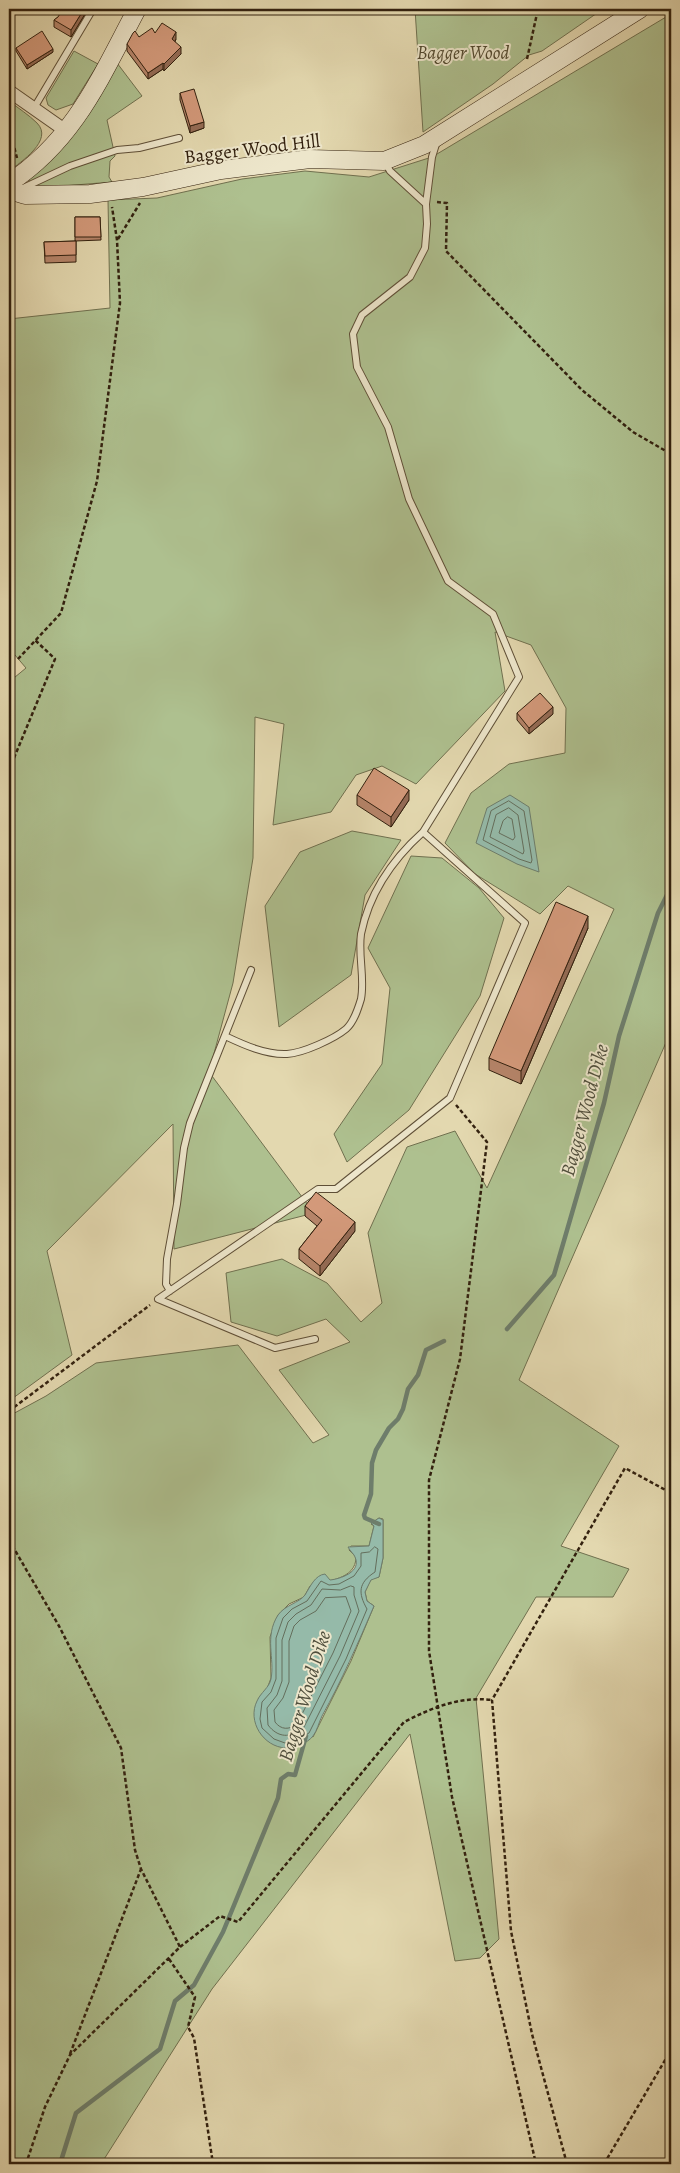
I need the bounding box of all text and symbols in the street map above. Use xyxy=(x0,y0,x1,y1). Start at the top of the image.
park label: Bagger Wood xyxy=(417,40,510,66)
street label: Bagger Wood Hill xyxy=(183,128,322,170)
water label: Bagger Wood Dike xyxy=(554,1041,615,1179)
water label: Bagger Wood Dike xyxy=(272,1627,337,1765)

